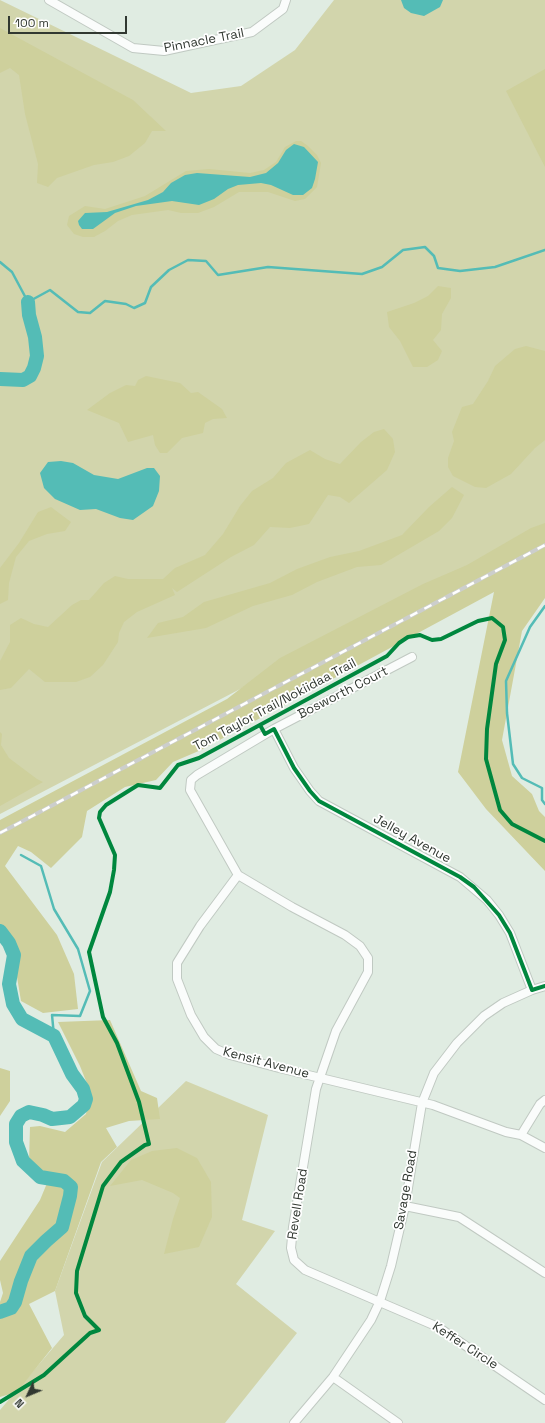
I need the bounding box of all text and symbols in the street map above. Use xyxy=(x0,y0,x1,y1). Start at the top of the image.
scale bar xyxy=(10,8,129,34)
text: 100 m xyxy=(15,15,49,31)
street label: Pinnacle Trail xyxy=(163,26,245,56)
street label: Tom Taylor Trail/Nokiidaa Trail xyxy=(191,655,359,755)
street label: Bosworth Court xyxy=(295,664,391,722)
street label: Jelley Avenue xyxy=(370,811,454,867)
street label: Kensit Avenue xyxy=(221,1044,311,1082)
street label: Savage Road xyxy=(391,1149,421,1231)
street label: Revell Road xyxy=(285,1167,311,1241)
street label: Keffer Circle xyxy=(429,1319,501,1373)
north arrow xyxy=(8,1375,48,1415)
text: N xyxy=(12,1396,27,1411)

